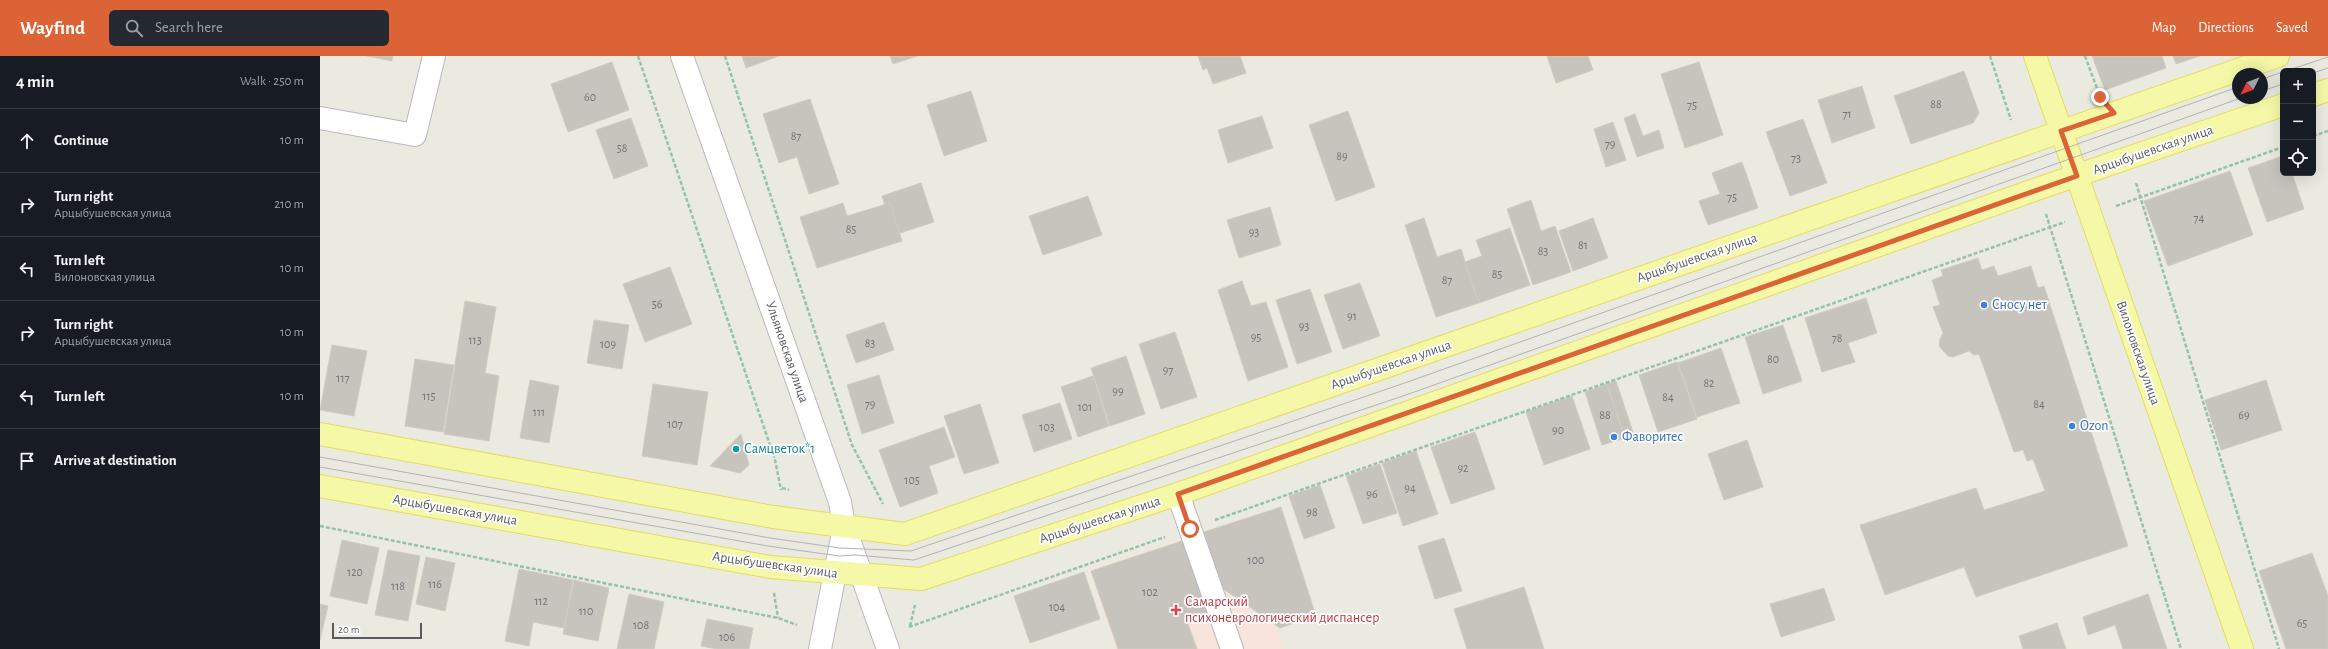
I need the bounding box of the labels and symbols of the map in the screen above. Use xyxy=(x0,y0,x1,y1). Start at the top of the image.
north arrow xyxy=(2232,68,2268,104)
route end xyxy=(2091,88,2109,106)
house number: 60 xyxy=(584,91,596,103)
house number: 88 xyxy=(1930,98,1942,110)
house number: 75 xyxy=(1687,99,1697,111)
house number: 71 xyxy=(1842,108,1852,120)
street label: Арцыбушевская улица xyxy=(2091,123,2216,177)
house number: 87 xyxy=(791,130,801,142)
house number: 79 xyxy=(1605,138,1616,150)
house number: 58 xyxy=(617,142,628,154)
house number: 89 xyxy=(1336,150,1348,162)
house number: 73 xyxy=(1791,152,1801,164)
house number: 75 xyxy=(1727,191,1737,203)
house number: 74 xyxy=(2194,212,2205,224)
house number: 85 xyxy=(846,223,856,235)
house number: 93 xyxy=(1249,226,1259,238)
street label: Арцыбушевская улица xyxy=(1635,231,1760,285)
house number: 81 xyxy=(1578,239,1588,251)
house number: 83 xyxy=(1538,245,1548,257)
house number: 85 xyxy=(1492,268,1502,280)
house number: 87 xyxy=(1442,274,1452,286)
house number: 56 xyxy=(652,298,663,310)
place label: Сносу нет xyxy=(1992,298,2048,312)
street label: Ульяновская улица xyxy=(763,299,811,405)
street label: Вилоновская улица xyxy=(2114,299,2163,407)
marker: Сносу нет xyxy=(1979,300,1989,310)
house number: 91 xyxy=(1347,310,1357,322)
house number: 93 xyxy=(1299,320,1309,332)
house number: 95 xyxy=(1251,331,1261,343)
house number: 78 xyxy=(1832,332,1843,344)
house number: 113 xyxy=(468,334,482,346)
house number: 83 xyxy=(865,337,875,349)
house number: 109 xyxy=(600,338,616,350)
street label: Арцыбушевская улица xyxy=(1329,338,1454,392)
house number: 80 xyxy=(1767,353,1779,365)
house number: 97 xyxy=(1163,364,1173,376)
house number: 117 xyxy=(336,372,350,384)
house number: 82 xyxy=(1703,377,1715,389)
house number: 99 xyxy=(1112,385,1124,397)
house number: 115 xyxy=(422,390,436,402)
house number: 84 xyxy=(1662,391,1674,403)
house number: 79 xyxy=(865,398,876,410)
house number: 84 xyxy=(2033,398,2045,410)
house number: 101 xyxy=(1078,401,1092,413)
house number: 111 xyxy=(533,406,545,418)
house number: 88 xyxy=(1599,409,1611,421)
house number: 69 xyxy=(2238,409,2250,421)
house number: 107 xyxy=(667,418,683,430)
place label: Ozon xyxy=(2080,419,2108,433)
house number: 103 xyxy=(1039,421,1055,433)
marker: Ozon xyxy=(2067,421,2077,431)
house number: 90 xyxy=(1552,424,1564,436)
place label: Фаворитес xyxy=(1622,430,1683,444)
marker: Фаворитес xyxy=(1609,432,1619,442)
place label: Самцветок*1 xyxy=(744,442,815,456)
marker: Самцветок*1 xyxy=(731,444,741,454)
house number: 92 xyxy=(1457,462,1469,474)
house number: 105 xyxy=(904,474,920,486)
house number: 94 xyxy=(1404,482,1416,494)
house number: 96 xyxy=(1366,488,1378,500)
street label: Арцыбушевская улица xyxy=(391,492,519,528)
street label: Арцыбушевская улица xyxy=(1038,494,1163,546)
house number: 98 xyxy=(1306,506,1318,518)
route start xyxy=(1181,520,1199,538)
street label: Арцыбушевская улица xyxy=(711,549,839,581)
house number: 100 xyxy=(1248,554,1264,566)
house number: 120 xyxy=(347,566,363,578)
house number: 116 xyxy=(428,578,442,590)
house number: 118 xyxy=(391,580,405,592)
house number: 102 xyxy=(1142,586,1158,598)
house number: 112 xyxy=(534,595,548,607)
place label: Самарский психоневрологический диспансер xyxy=(1185,595,1379,625)
house number: 104 xyxy=(1049,601,1065,613)
marker: Самарский психоневрологический диспансер xyxy=(1170,604,1182,616)
house number: 110 xyxy=(579,605,593,617)
house number: 65 xyxy=(2297,617,2307,629)
house number: 108 xyxy=(633,619,649,631)
scale bar xyxy=(332,621,422,640)
house number: 106 xyxy=(719,631,735,643)

